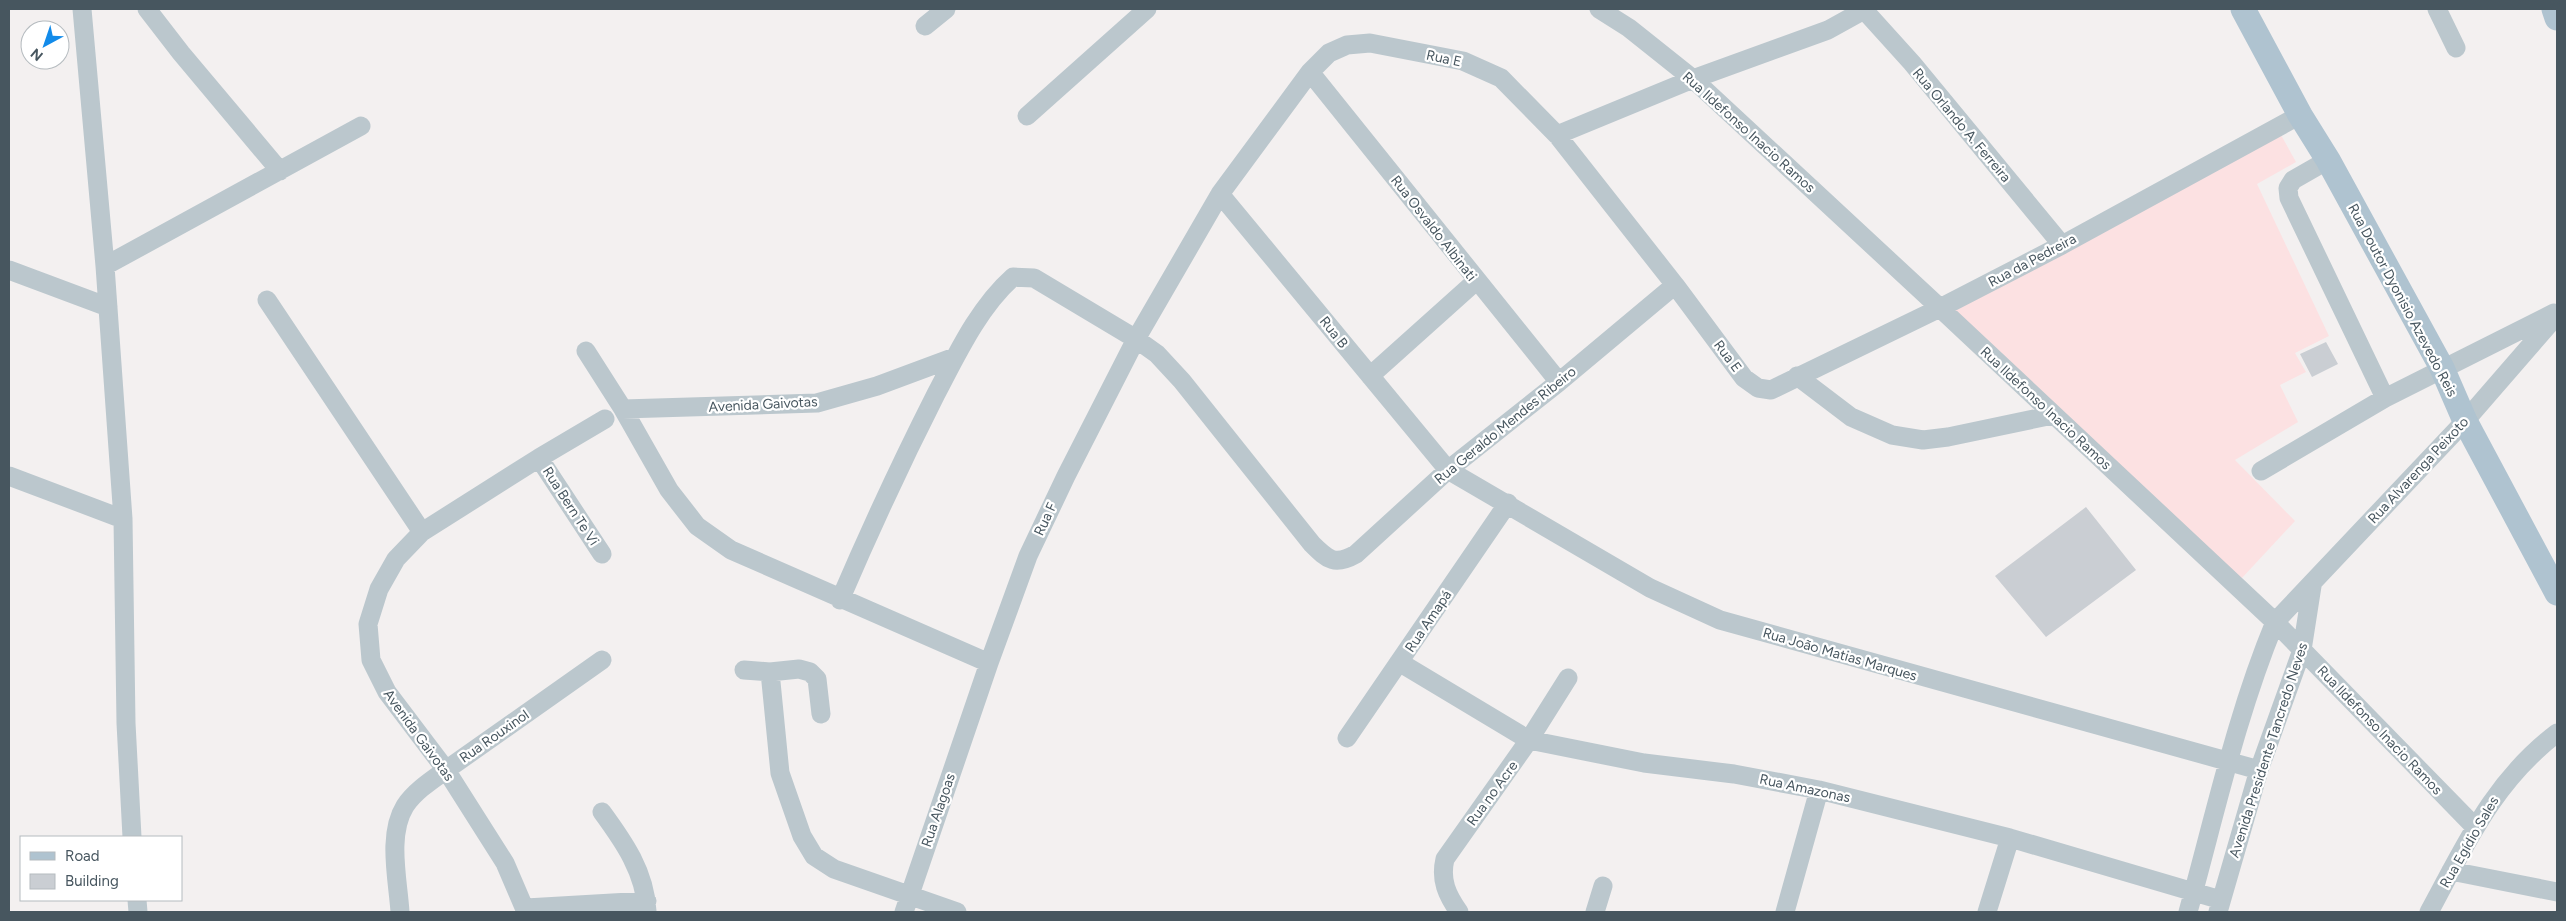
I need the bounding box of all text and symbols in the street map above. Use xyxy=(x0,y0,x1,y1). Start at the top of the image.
north arrow xyxy=(20,20,70,70)
text: N xyxy=(27,45,47,65)
street label: Rua E xyxy=(1425,46,1463,70)
street label: Rua Orlando A. Ferreira xyxy=(1909,65,2014,186)
street label: Rua Ildefonso Inacio Ramos xyxy=(1679,68,1819,196)
street label: Rua Osvaldo Albinati xyxy=(1387,172,1480,284)
street label: Rua Doutor Dyonisio Azevedo Reis xyxy=(2344,201,2461,400)
street label: Rua da Pedreira xyxy=(1985,230,2079,291)
street label: Rua B xyxy=(1316,313,1351,352)
street label: Rua E xyxy=(1710,337,1745,376)
street label: Rua Ildefonso Inacio Ramos xyxy=(1977,343,2115,473)
street label: Rua Geraldo Mendes Ribeiro xyxy=(1431,363,1580,488)
street label: Avenida Gaivotas xyxy=(708,393,818,416)
street label: Rua Alvarenga Peixoto xyxy=(2364,413,2472,527)
street label: Rua Bern Te Vi xyxy=(539,464,602,549)
street label: Rua F xyxy=(1030,500,1061,539)
street label: Rua Amapá xyxy=(1401,587,1455,656)
street label: Rua João Matias Marques xyxy=(1761,624,1919,685)
street label: Avenida Presidente Tancredo Neves xyxy=(2226,640,2311,860)
street label: Rua Ildefonso Inacio Ramos xyxy=(2314,662,2446,798)
street label: Avenida Gaivotas xyxy=(380,686,458,784)
street label: Rua Rouxinol xyxy=(456,706,532,767)
street label: Rua no Acre xyxy=(1463,757,1522,829)
street label: Rua Alagoas xyxy=(918,771,959,849)
street label: Rua Amazonas xyxy=(1758,771,1852,806)
street label: Rua Egídio Sales xyxy=(2436,793,2503,891)
legend xyxy=(20,836,182,901)
text: Road xyxy=(65,847,100,865)
text: Building xyxy=(65,872,119,890)

